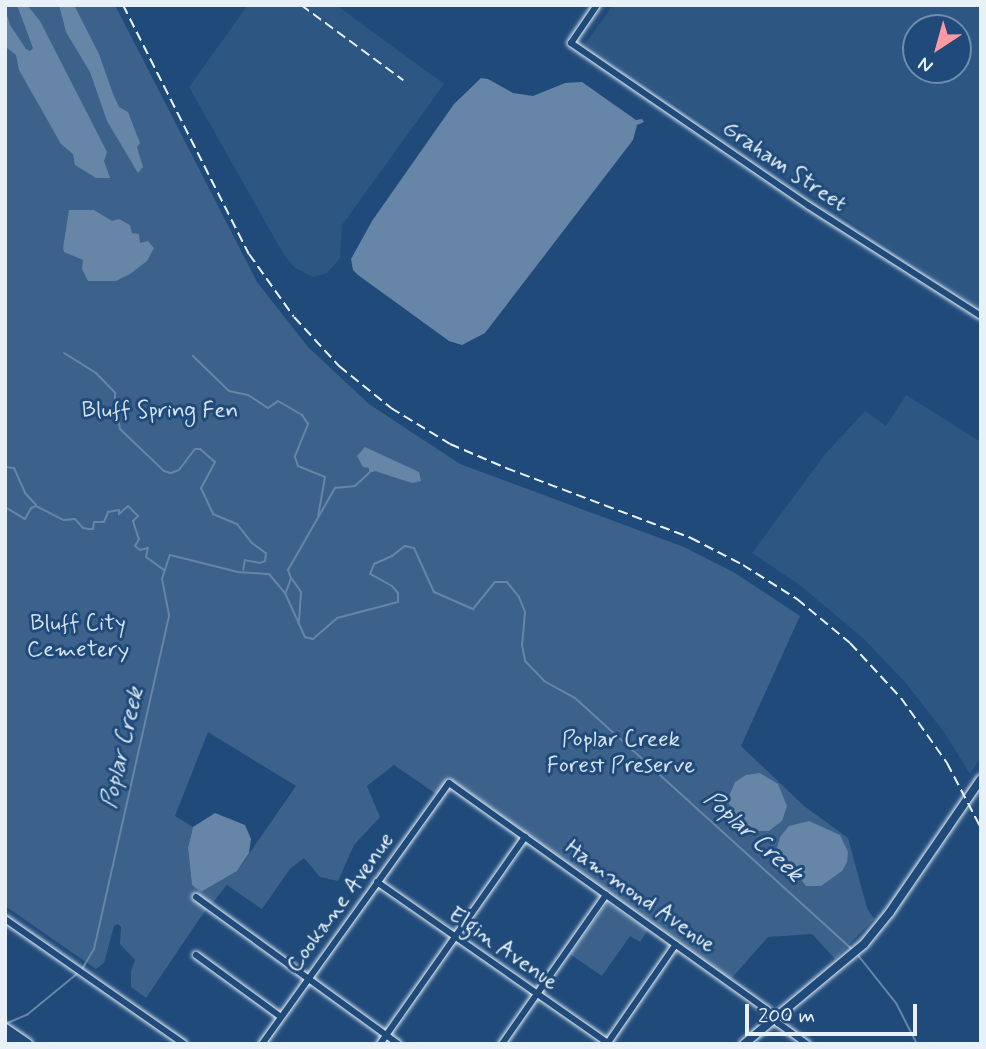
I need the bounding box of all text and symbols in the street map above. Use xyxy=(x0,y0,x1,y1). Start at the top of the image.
north arrow xyxy=(902,14,972,84)
text: N xyxy=(913,51,938,79)
street label: Graham Street xyxy=(715,114,853,220)
park label: Bluff Spring Fen xyxy=(80,397,240,425)
park label: Bluff City Cemetery xyxy=(27,610,129,664)
water label: Poplar Creek xyxy=(95,684,151,812)
park label: Poplar Creek Forest Preserve xyxy=(547,726,695,780)
water label: Poplar Creek xyxy=(697,784,809,890)
street label: Cookane Avenue xyxy=(280,826,402,980)
street label: Hammond Avenue xyxy=(557,833,723,961)
street label: Elgin Avenue xyxy=(441,900,565,998)
scale bar xyxy=(748,990,920,1034)
text: 200 m xyxy=(758,1002,815,1030)

